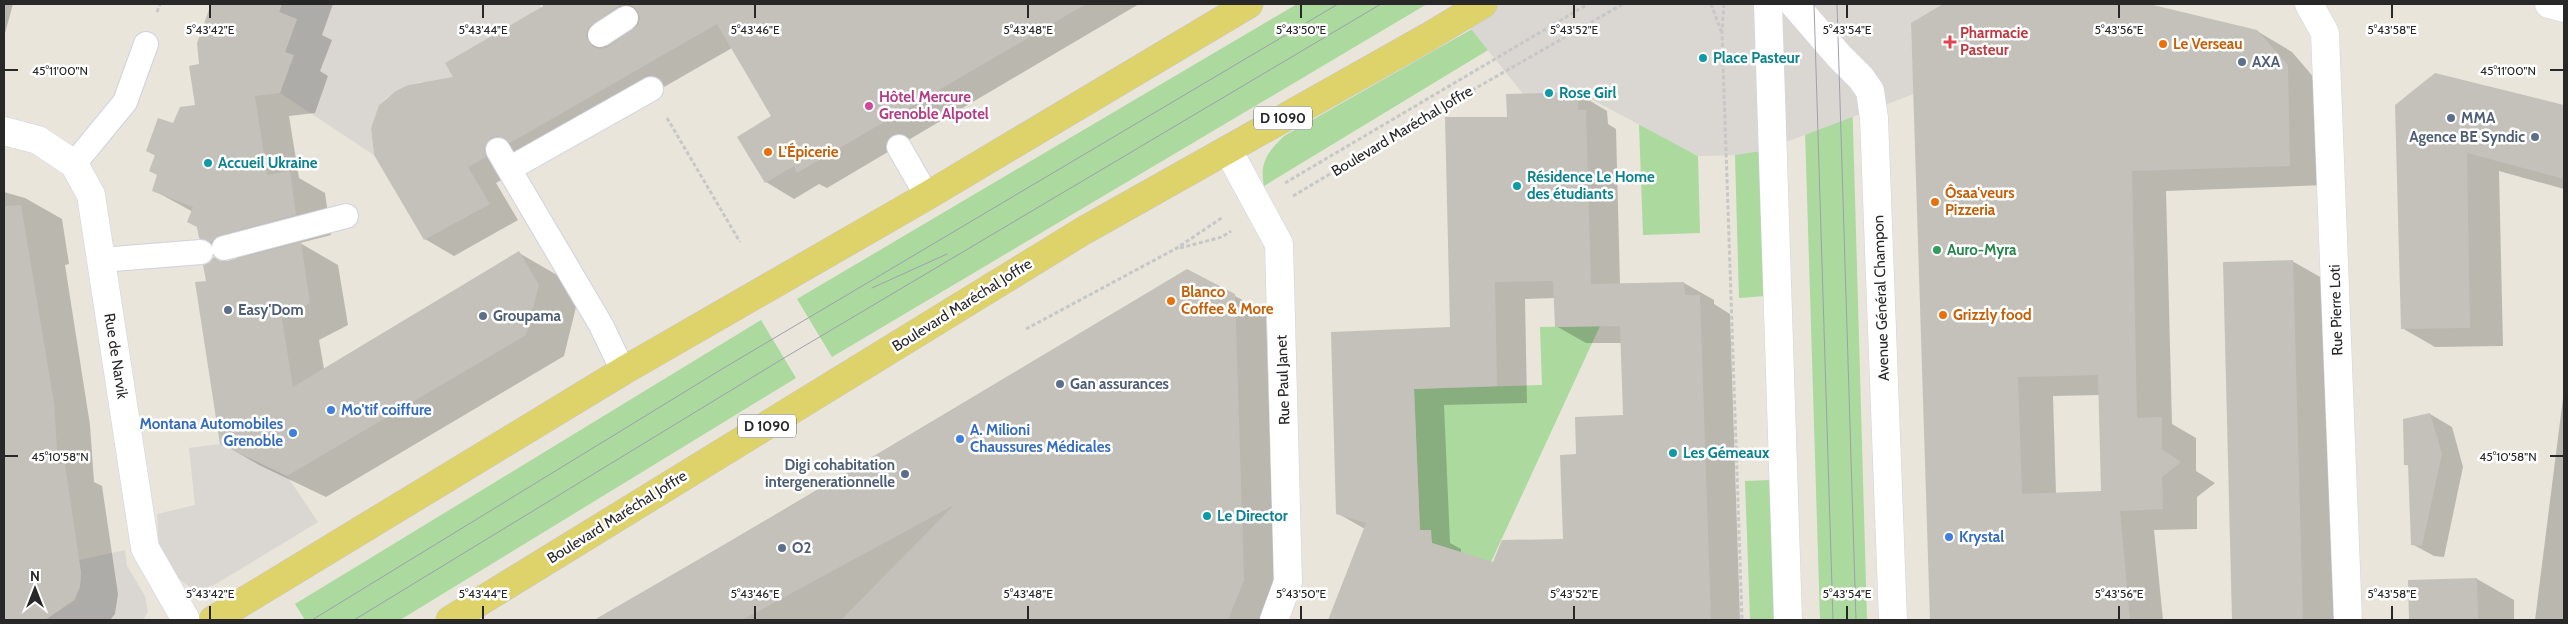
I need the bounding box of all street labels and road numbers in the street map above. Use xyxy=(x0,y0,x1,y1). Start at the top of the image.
street label: Boulevard Maréchal Joffre xyxy=(1328,82,1476,180)
road number: D 1090 xyxy=(1254,106,1312,130)
street label: Avenue Général Champon xyxy=(1869,215,1893,381)
street label: Boulevard Maréchal Joffre xyxy=(889,254,1035,355)
street label: Rue Pierre Loti xyxy=(2325,264,2347,356)
street label: Rue de Narvik xyxy=(100,312,132,401)
street label: Rue Paul Janet xyxy=(1272,335,1294,425)
road number: D 1090 xyxy=(738,414,796,438)
street label: Boulevard Maréchal Joffre xyxy=(544,466,690,567)

